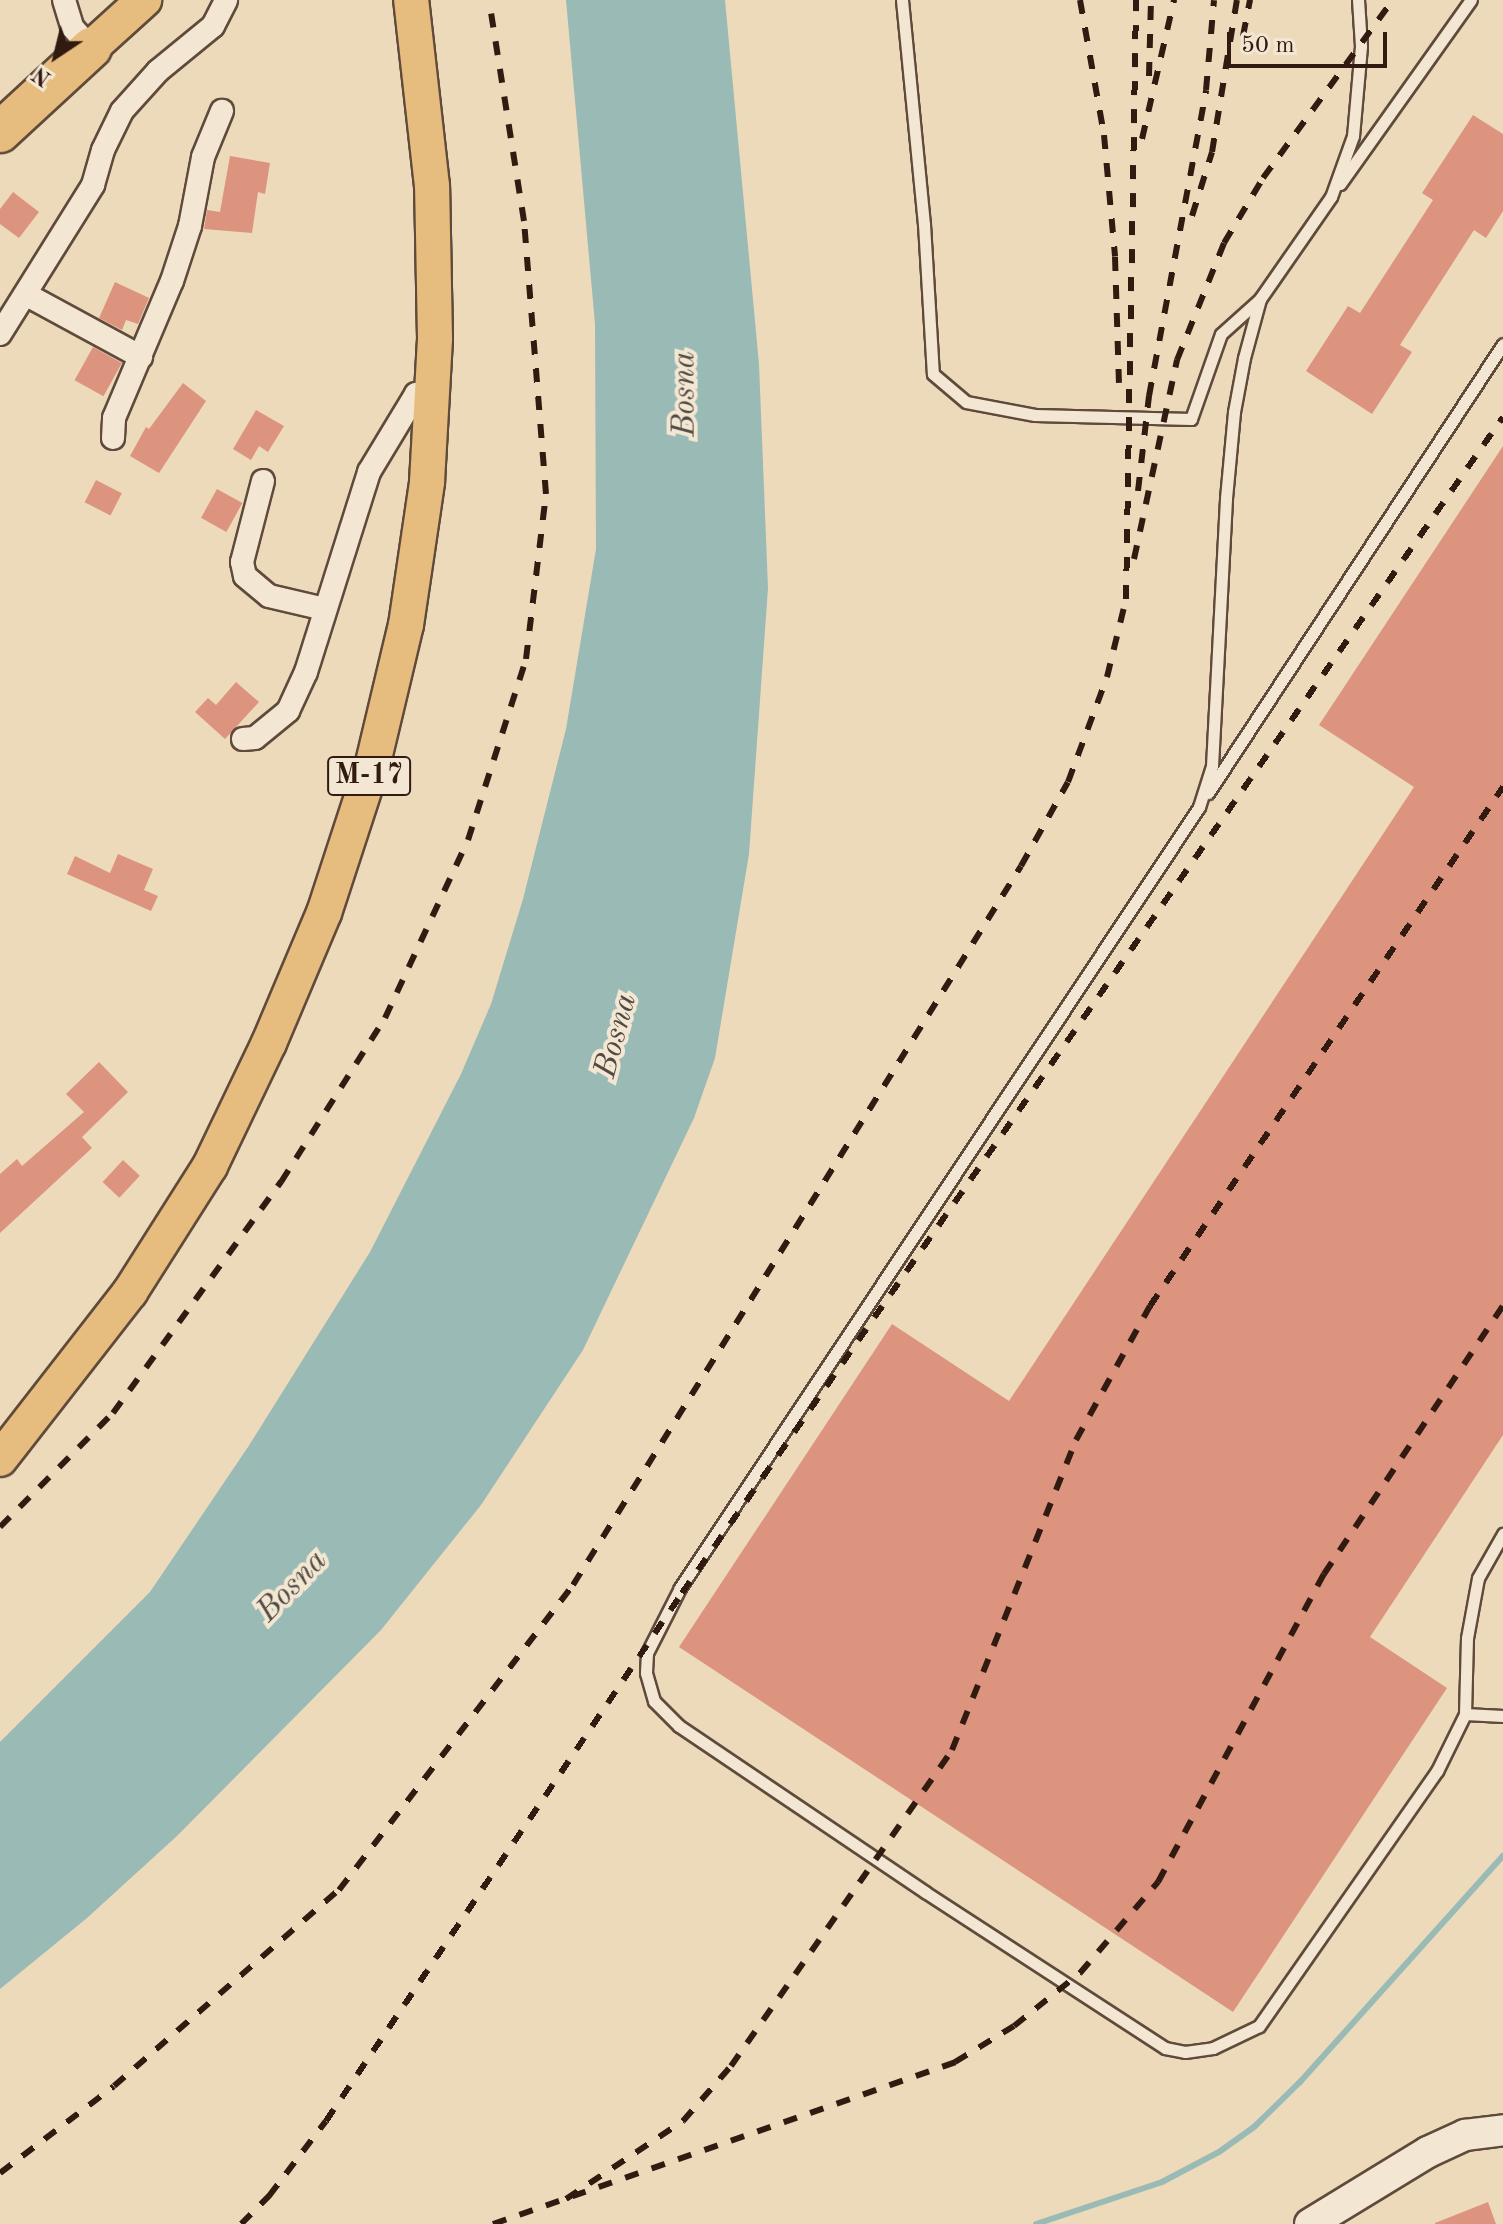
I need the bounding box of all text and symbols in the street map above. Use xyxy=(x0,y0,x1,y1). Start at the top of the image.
north arrow xyxy=(16,16,96,96)
scale bar xyxy=(1231,16,1391,66)
text: 50 m xyxy=(1241,34,1295,58)
text: N xyxy=(29,62,55,89)
water label: Bosna xyxy=(667,351,705,437)
road number: M-17 xyxy=(327,752,411,800)
water label: Bosna xyxy=(587,990,647,1082)
water label: Bosna xyxy=(249,1543,337,1631)

